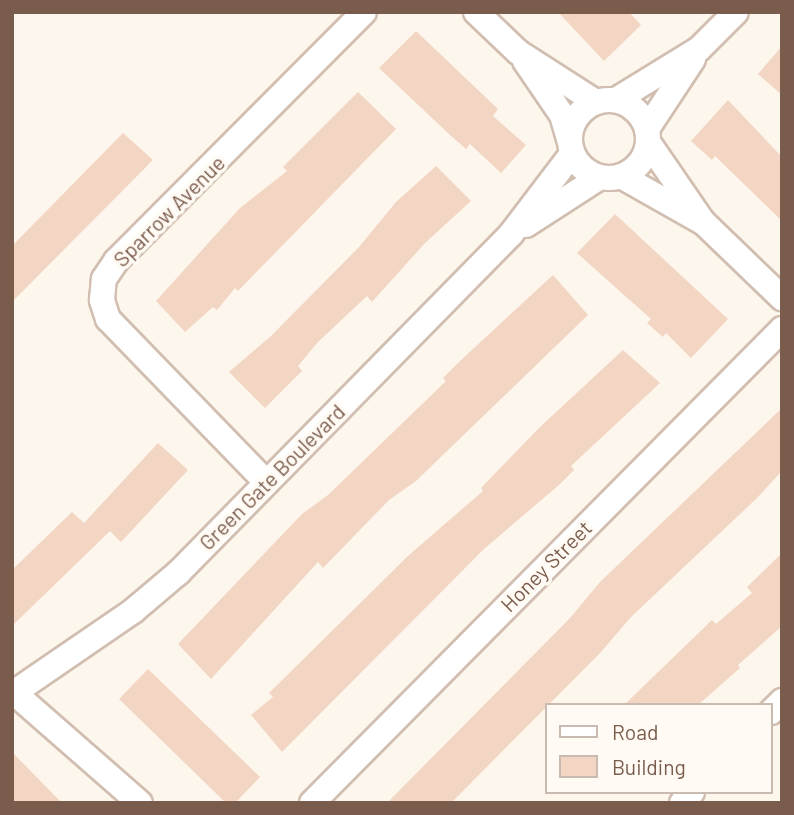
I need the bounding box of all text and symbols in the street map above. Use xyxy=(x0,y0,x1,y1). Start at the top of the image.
street label: Sparrow Avenue xyxy=(108,150,230,272)
street label: Green Gate Boulevard xyxy=(194,399,350,555)
street label: Honey Street xyxy=(495,515,597,617)
legend xyxy=(546,703,773,794)
text: Road xyxy=(612,719,658,744)
text: Building xyxy=(612,754,686,779)

